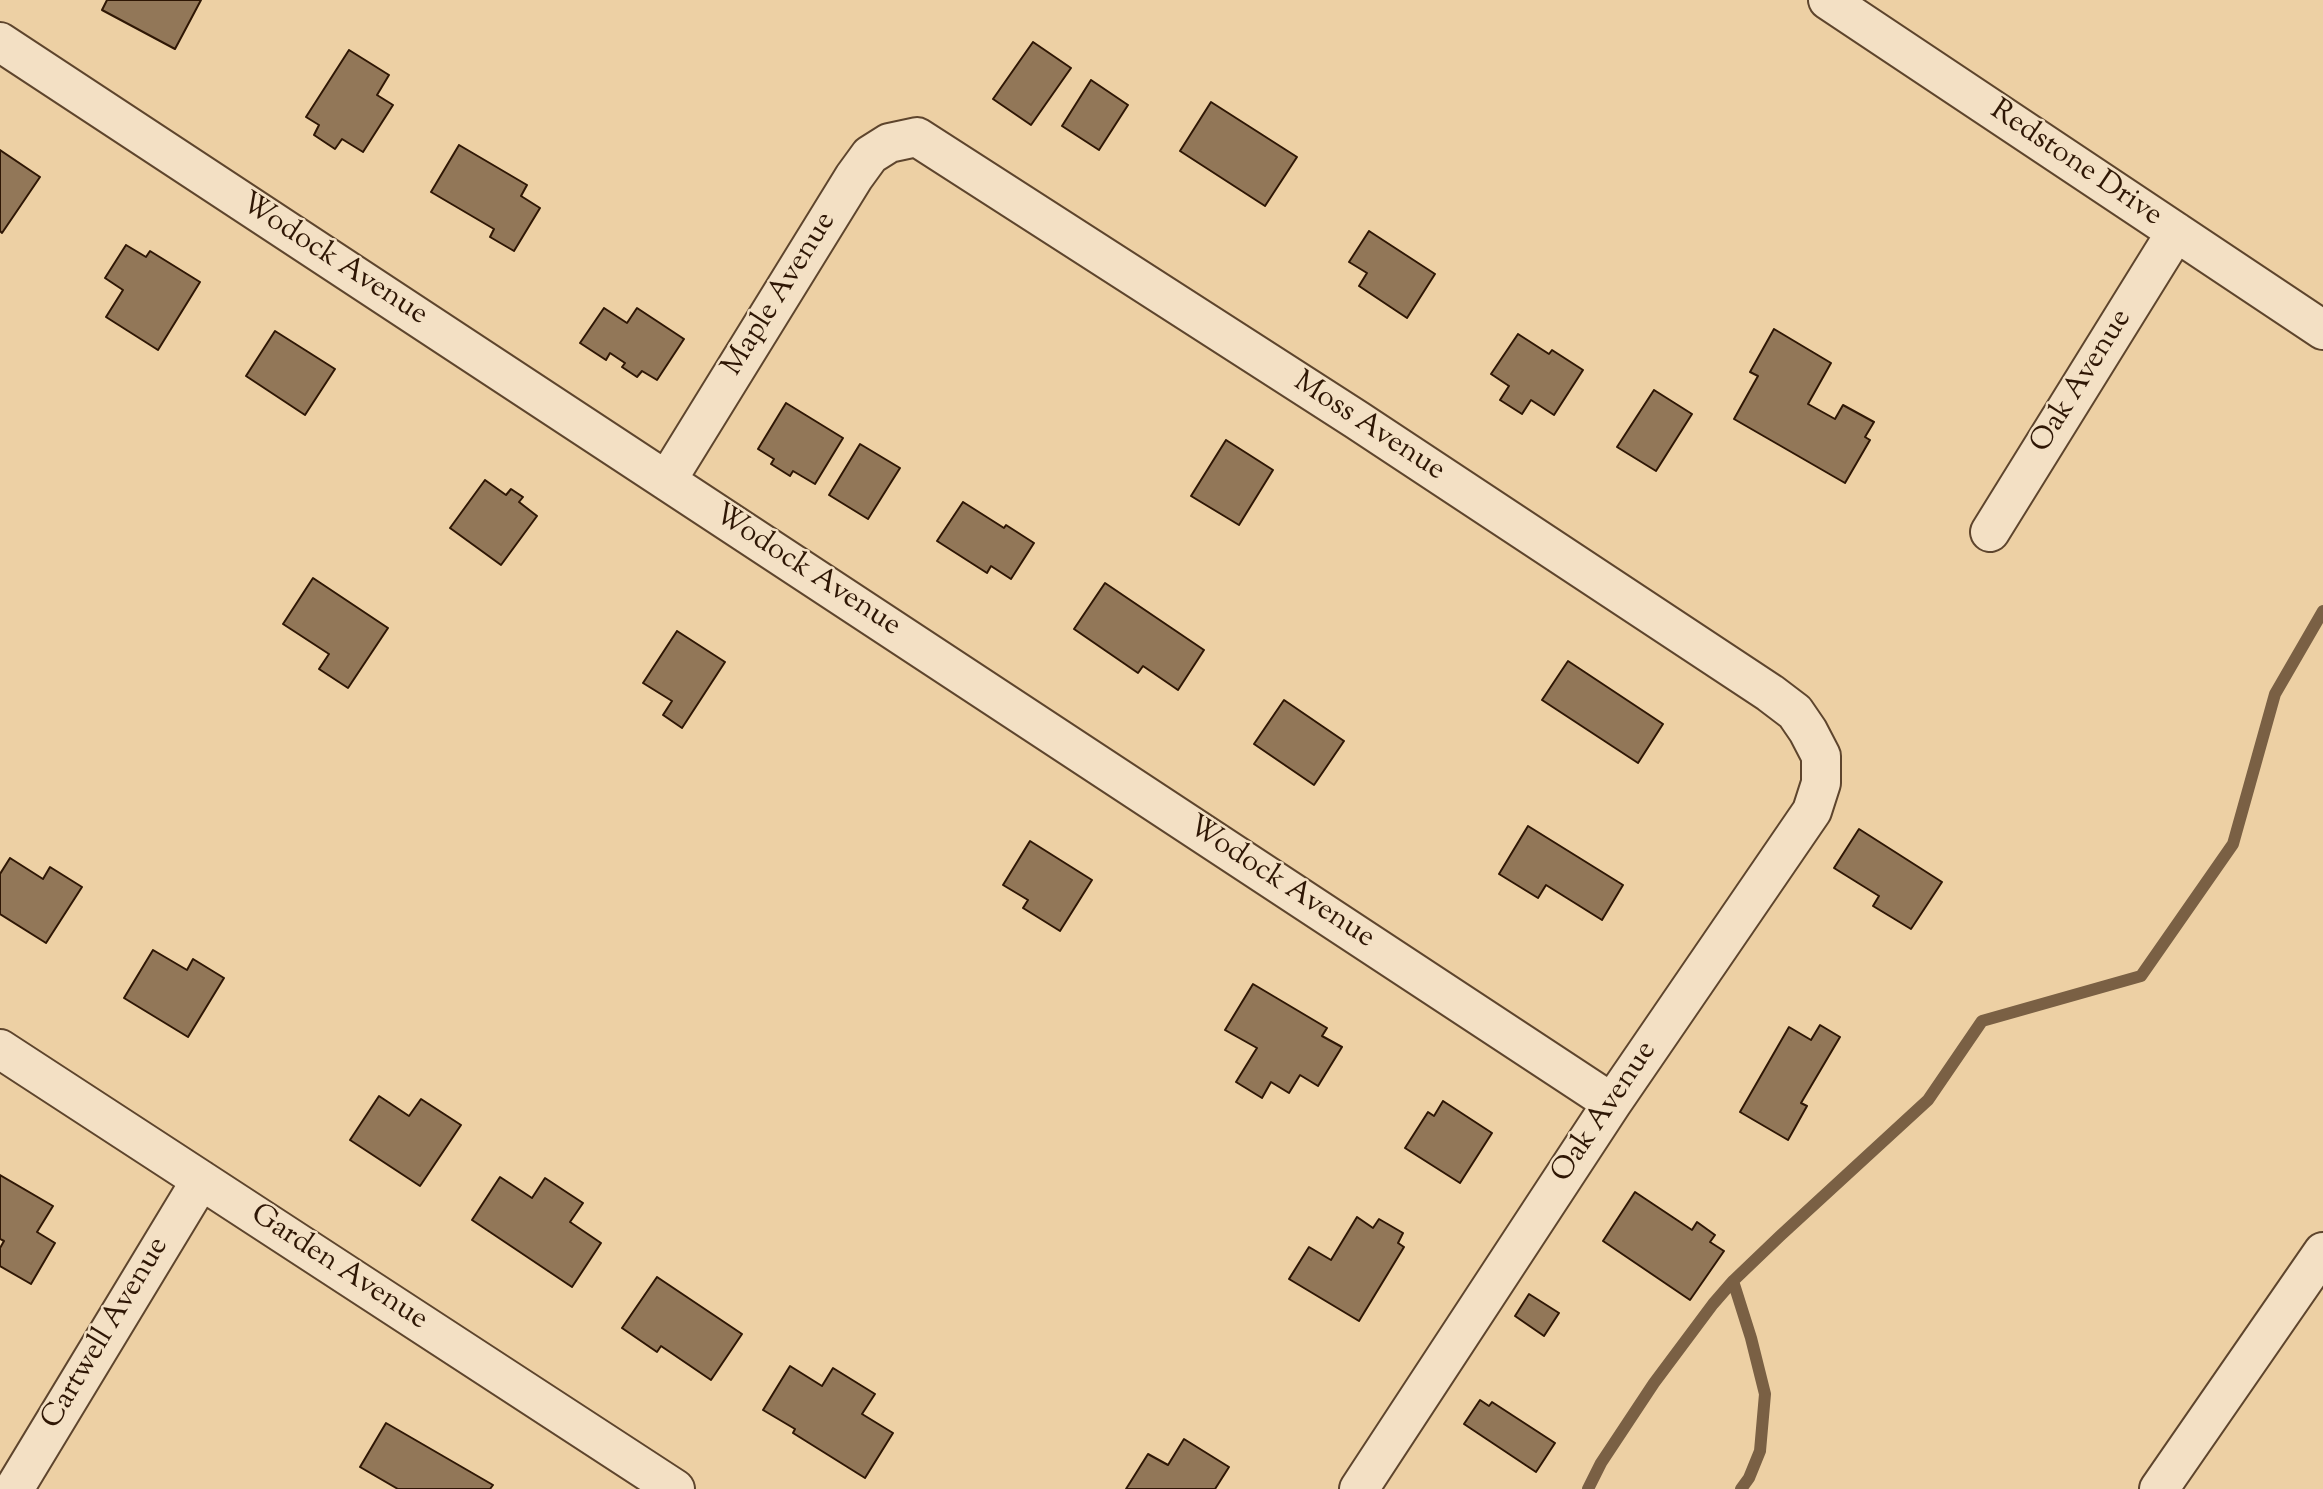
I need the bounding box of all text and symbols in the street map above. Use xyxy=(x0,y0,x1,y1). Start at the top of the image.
street label: Redstone Drive xyxy=(1982,94,2168,236)
street label: Wodock Avenue xyxy=(233,187,433,335)
street label: Maple Avenue xyxy=(716,206,846,384)
street label: Oak Avenue xyxy=(2025,304,2141,460)
street label: Moss Avenue xyxy=(1285,366,1451,490)
street label: Wodock Avenue xyxy=(706,498,906,646)
street label: Wodock Avenue xyxy=(1180,810,1380,958)
street label: Oak Avenue xyxy=(1546,1036,1666,1190)
street label: Garden Avenue xyxy=(243,1198,433,1340)
street label: Cartwell Avenue xyxy=(36,1232,178,1436)

